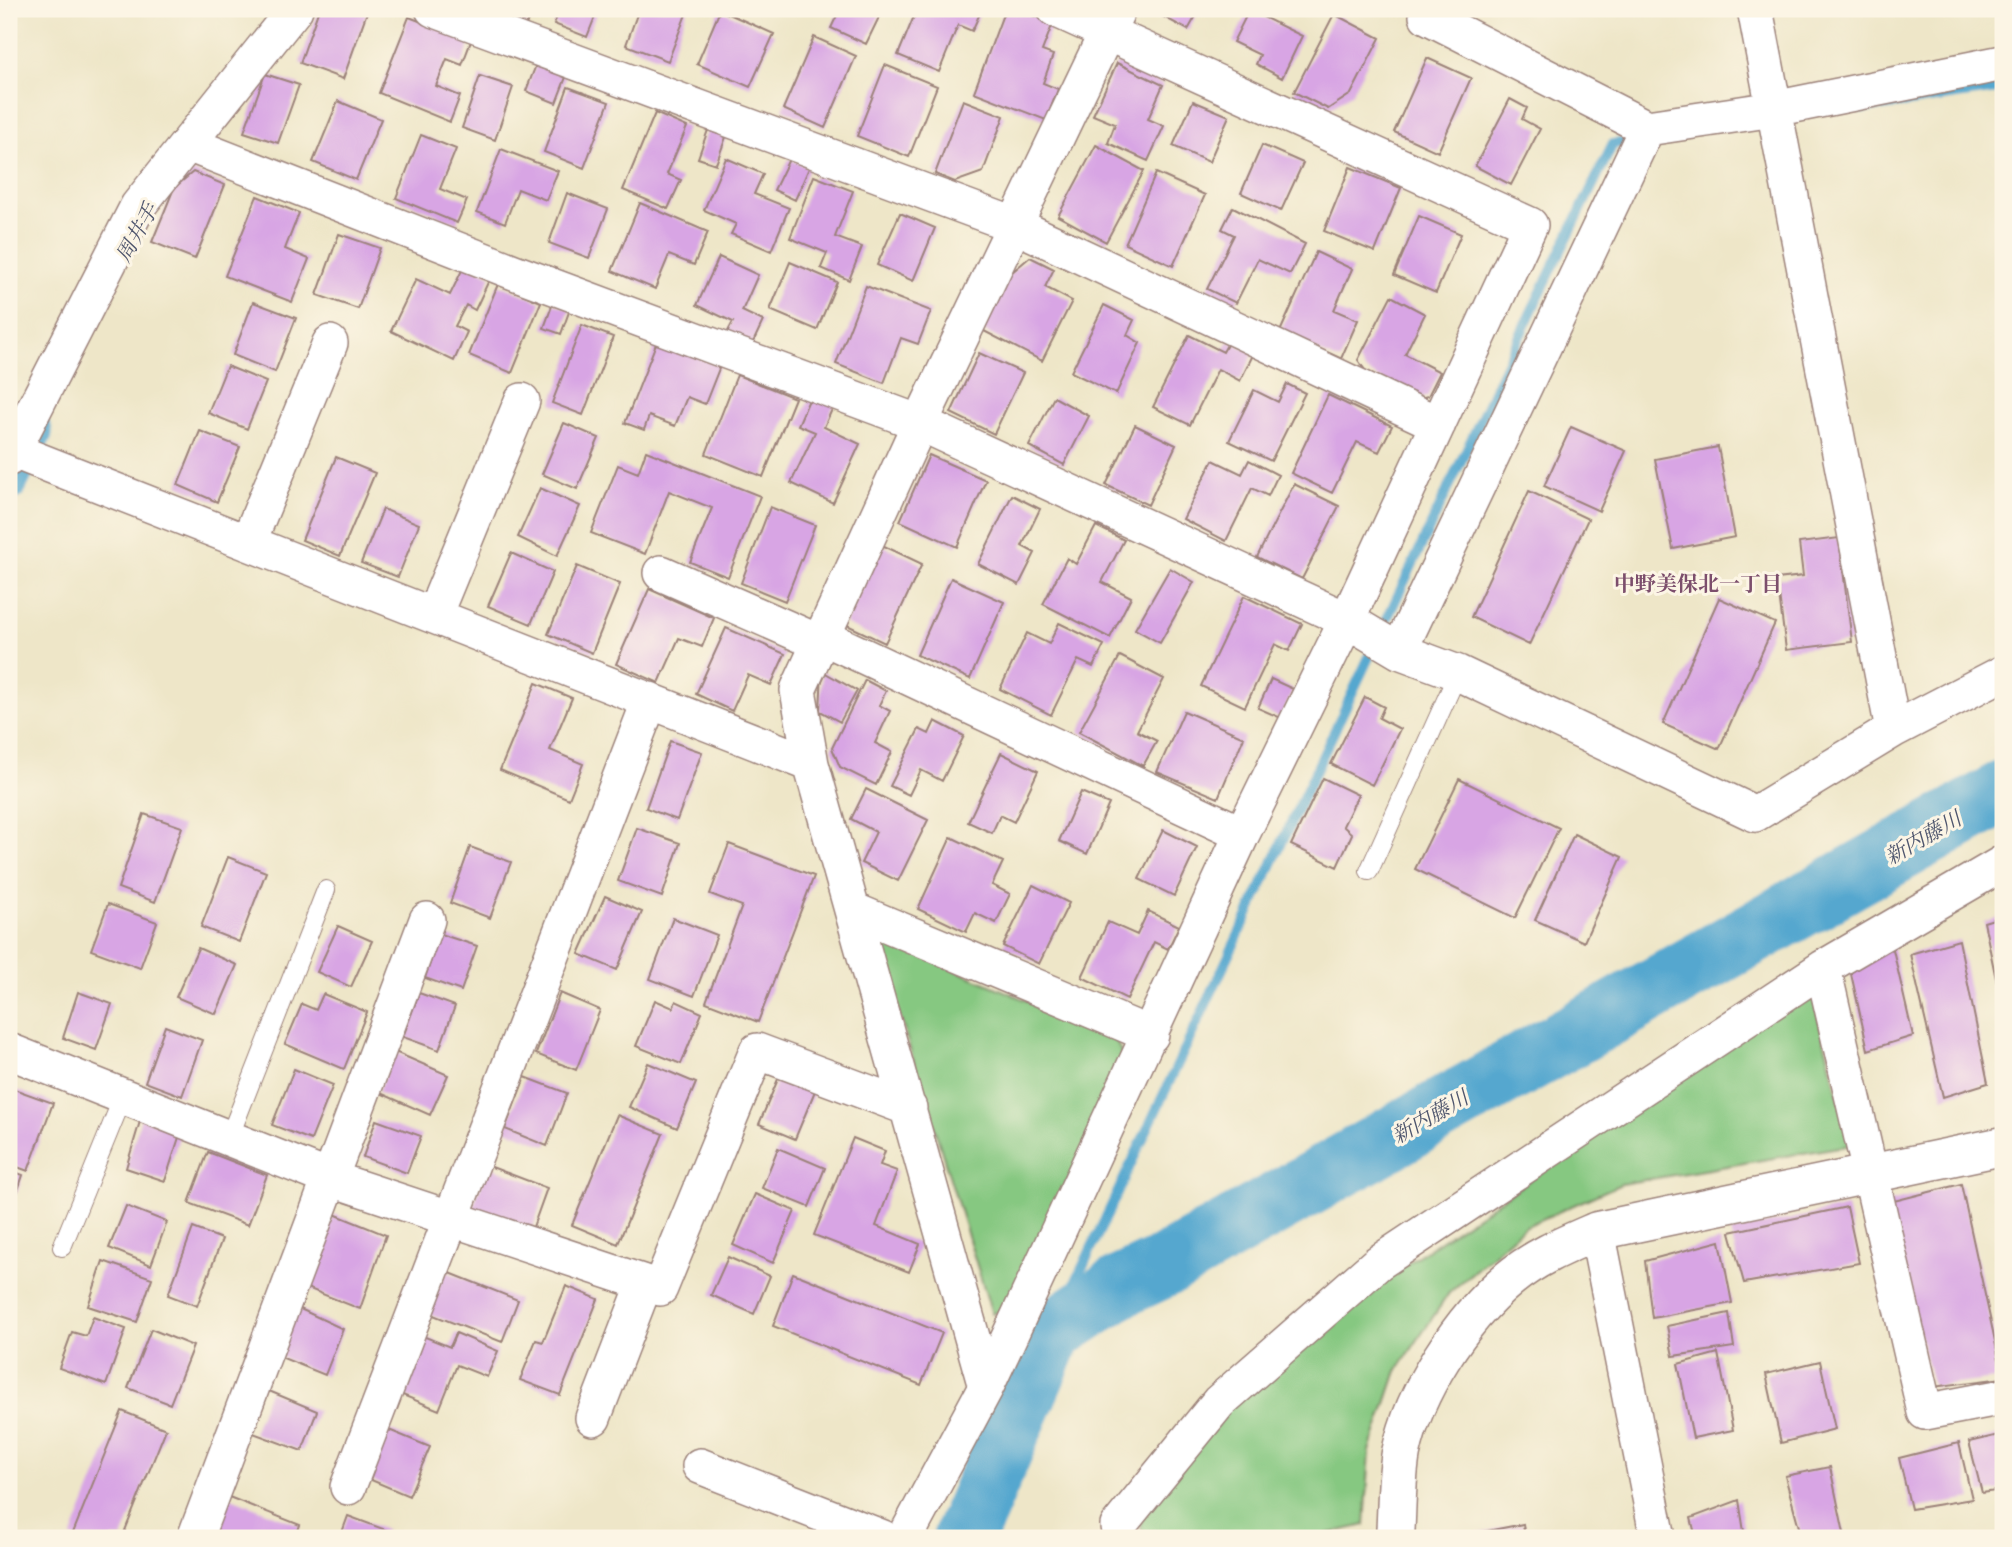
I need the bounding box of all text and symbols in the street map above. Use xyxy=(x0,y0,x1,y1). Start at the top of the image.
water label: 周井手 xyxy=(110,197,164,266)
district label: 中野美保北一丁目 xyxy=(1614,571,1782,596)
water label: 新内藤川 xyxy=(1880,805,1967,869)
water label: 新内藤川 xyxy=(1387,1084,1474,1148)

